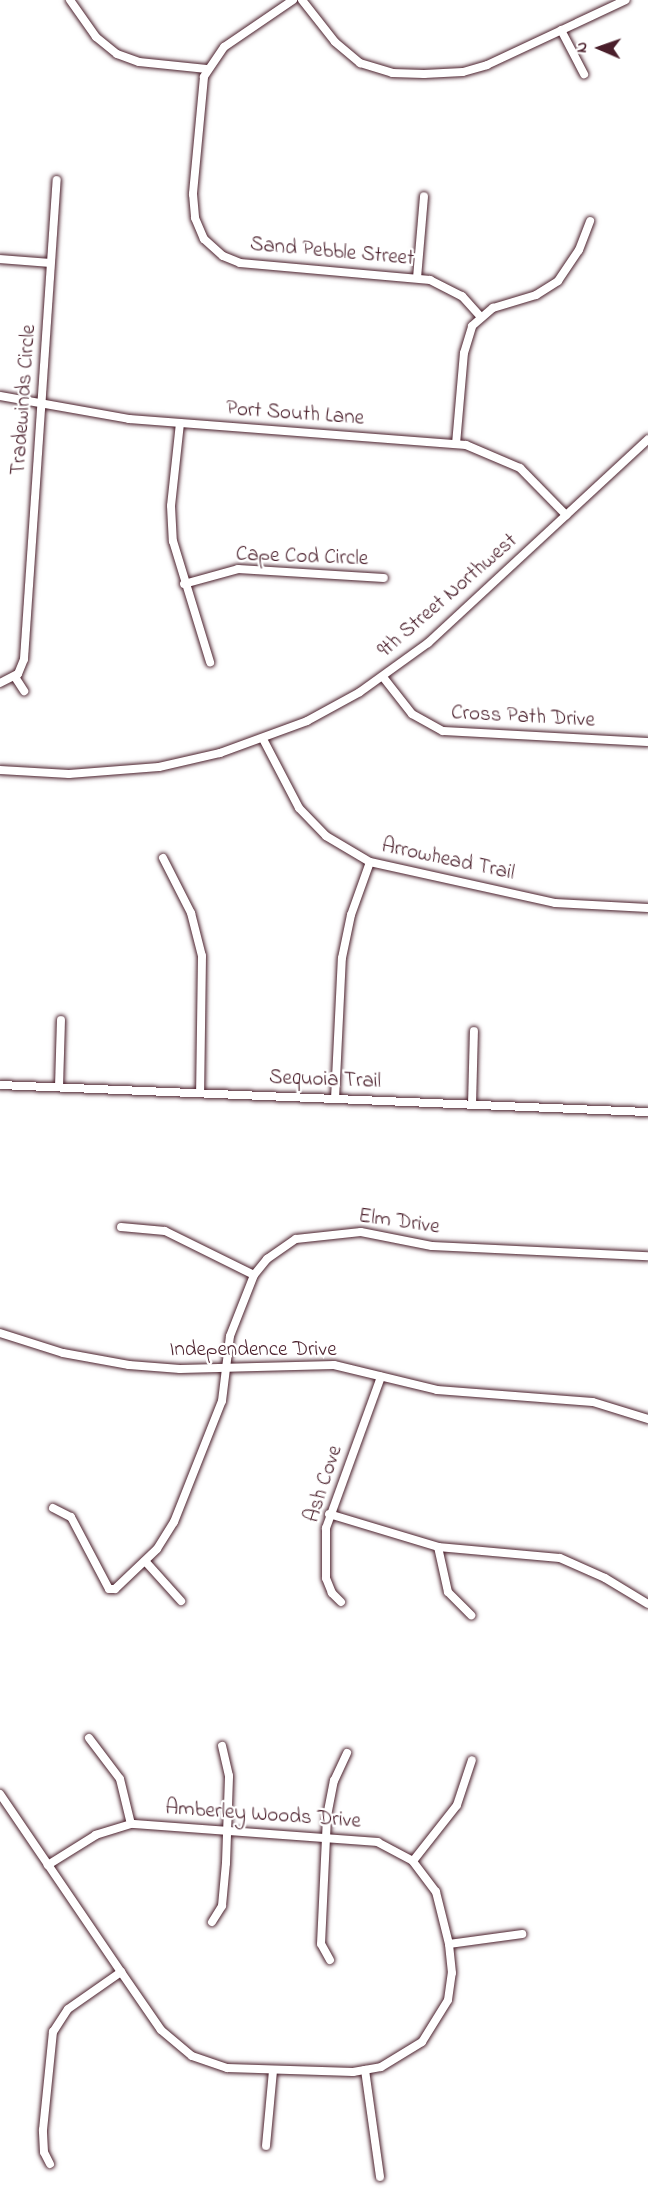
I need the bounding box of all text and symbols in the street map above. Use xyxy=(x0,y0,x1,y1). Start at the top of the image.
north arrow xyxy=(570,18,630,78)
text: N xyxy=(570,42,594,53)
street label: Sand Pebble Street xyxy=(249,232,415,272)
street label: Tradewinds Circle xyxy=(6,324,42,476)
street label: Port South Lane xyxy=(225,397,365,431)
street label: 9th Street Northwest xyxy=(373,529,523,663)
street label: Cape Cod Circle xyxy=(235,542,369,572)
street label: Cross Path Drive xyxy=(450,701,596,733)
street label: Arrowhead Trail xyxy=(379,834,517,886)
street label: Sequoia Trail xyxy=(269,1065,381,1095)
street label: Elm Drive xyxy=(357,1204,441,1240)
street label: Independence Drive xyxy=(169,1337,337,1363)
street label: Ash Cove xyxy=(300,1442,348,1526)
street label: Amberley Woods Drive xyxy=(164,1796,362,1834)

